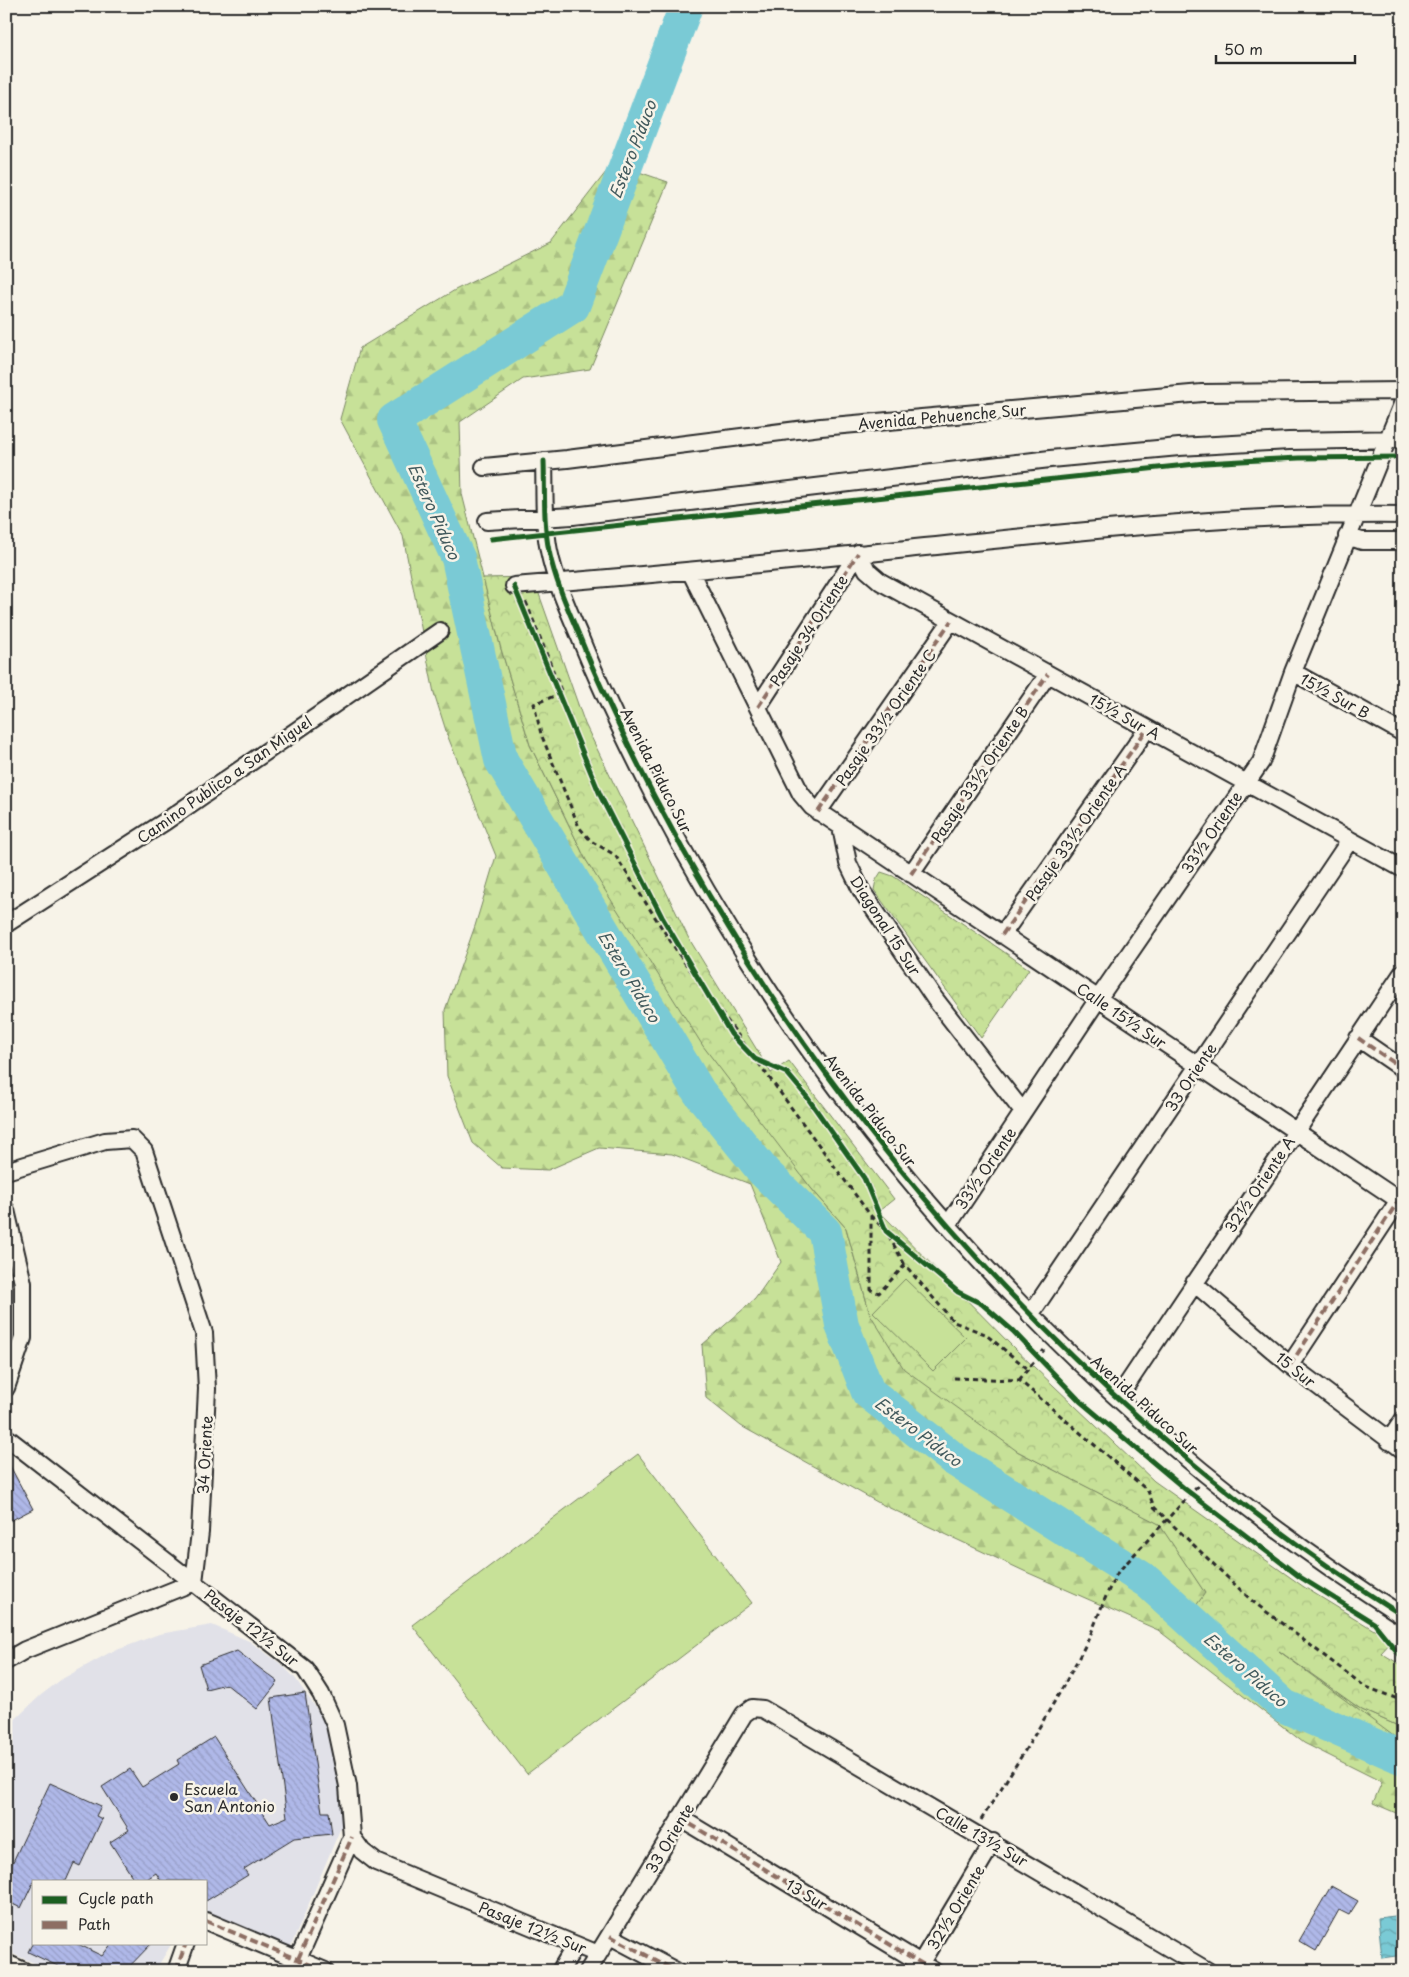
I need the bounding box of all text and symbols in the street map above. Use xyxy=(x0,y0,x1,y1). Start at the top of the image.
scale bar xyxy=(1216,32,1355,64)
text: 50 m xyxy=(1224,37,1263,60)
water label: Estero Piduco xyxy=(602,96,662,201)
street label: Avenida Pehuenche Sur xyxy=(857,397,1027,435)
water label: Estero Piduco xyxy=(403,459,467,564)
street label: Pasaje 34 Oriente xyxy=(763,570,853,690)
street label: Pasaje 33½ Oriente C xyxy=(829,644,941,790)
street label: 15½ Sur B xyxy=(1296,666,1374,724)
street label: 15½ Sur A xyxy=(1085,687,1165,745)
street label: Pasaje 33½ Oriente B xyxy=(924,701,1034,847)
street label: Avenida Piduco Sur xyxy=(615,703,699,837)
street label: Camino Publico a San Miguel xyxy=(132,710,316,848)
street label: Pasaje 33½ Oriente A xyxy=(1019,759,1131,905)
street label: 33½ Oriente xyxy=(1175,786,1247,878)
street label: Diagonal 15 Sur xyxy=(845,870,927,980)
water label: Estero Piduco xyxy=(593,926,667,1027)
street label: Calle 15½ Sur xyxy=(1073,976,1171,1054)
street label: 33 Oriente xyxy=(1158,1038,1222,1116)
street label: Avenida Piduco Sur xyxy=(819,1049,923,1171)
street label: 33½ Oriente xyxy=(949,1122,1021,1214)
street label: 32½ Oriente A xyxy=(1218,1131,1300,1237)
street label: 15 Sur xyxy=(1271,1346,1321,1392)
street label: Avenida Piduco Sur xyxy=(1086,1349,1204,1459)
water label: Estero Piduco xyxy=(871,1390,968,1472)
street label: 34 Oriente xyxy=(190,1415,218,1495)
street label: Pasaje 12½ Sur xyxy=(200,1583,304,1671)
water label: Estero Piduco xyxy=(1199,1626,1294,1713)
place label: Escuela San Antonio xyxy=(184,1777,275,1817)
marker: Escuela San Antonio xyxy=(168,1791,180,1803)
street label: 33 Oriente xyxy=(639,1798,699,1878)
street label: Calle 13½ Sur xyxy=(931,1800,1033,1872)
street label: 32½ Oriente xyxy=(921,1860,989,1954)
street label: 13 Sur xyxy=(782,1873,832,1915)
legend xyxy=(32,1880,208,1944)
text: Cycle path xyxy=(78,1886,154,1909)
street label: Pasaje 12½ Sur xyxy=(476,1895,590,1959)
text: Path xyxy=(78,1912,110,1935)

